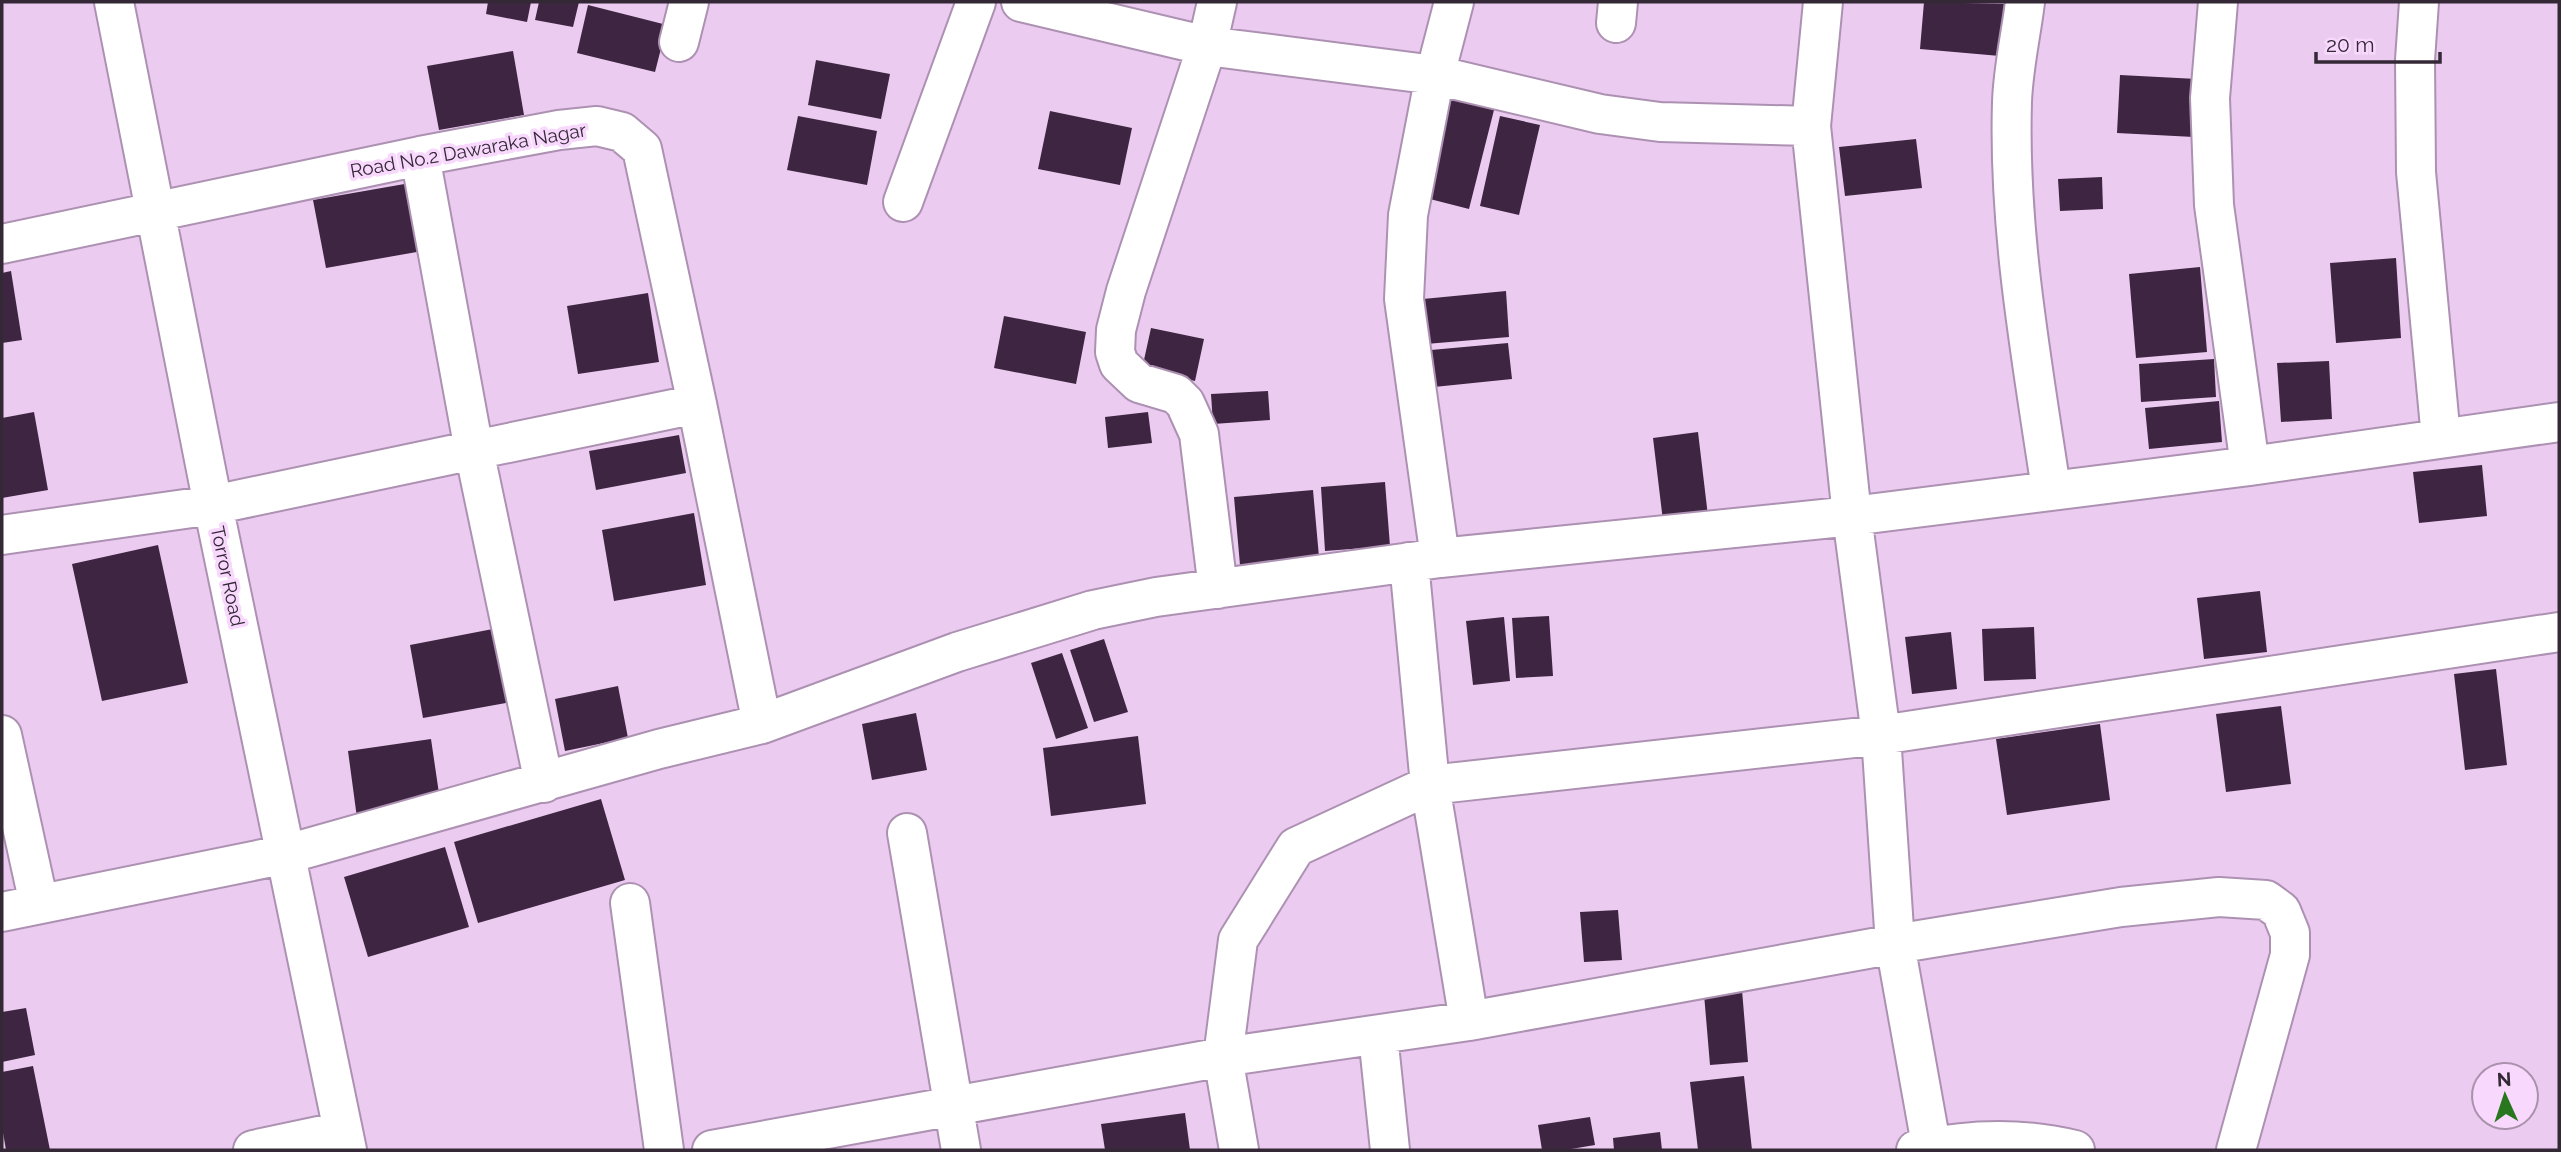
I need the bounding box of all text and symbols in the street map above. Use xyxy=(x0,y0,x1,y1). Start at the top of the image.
scale bar xyxy=(2316,21,2440,65)
text: 20 m xyxy=(2326,32,2374,57)
street label: Road No.2 Dawaraka Nagar xyxy=(348,118,588,182)
street label: Torror Road xyxy=(207,524,249,628)
north arrow xyxy=(2470,1061,2540,1131)
text: N xyxy=(2496,1068,2512,1090)

